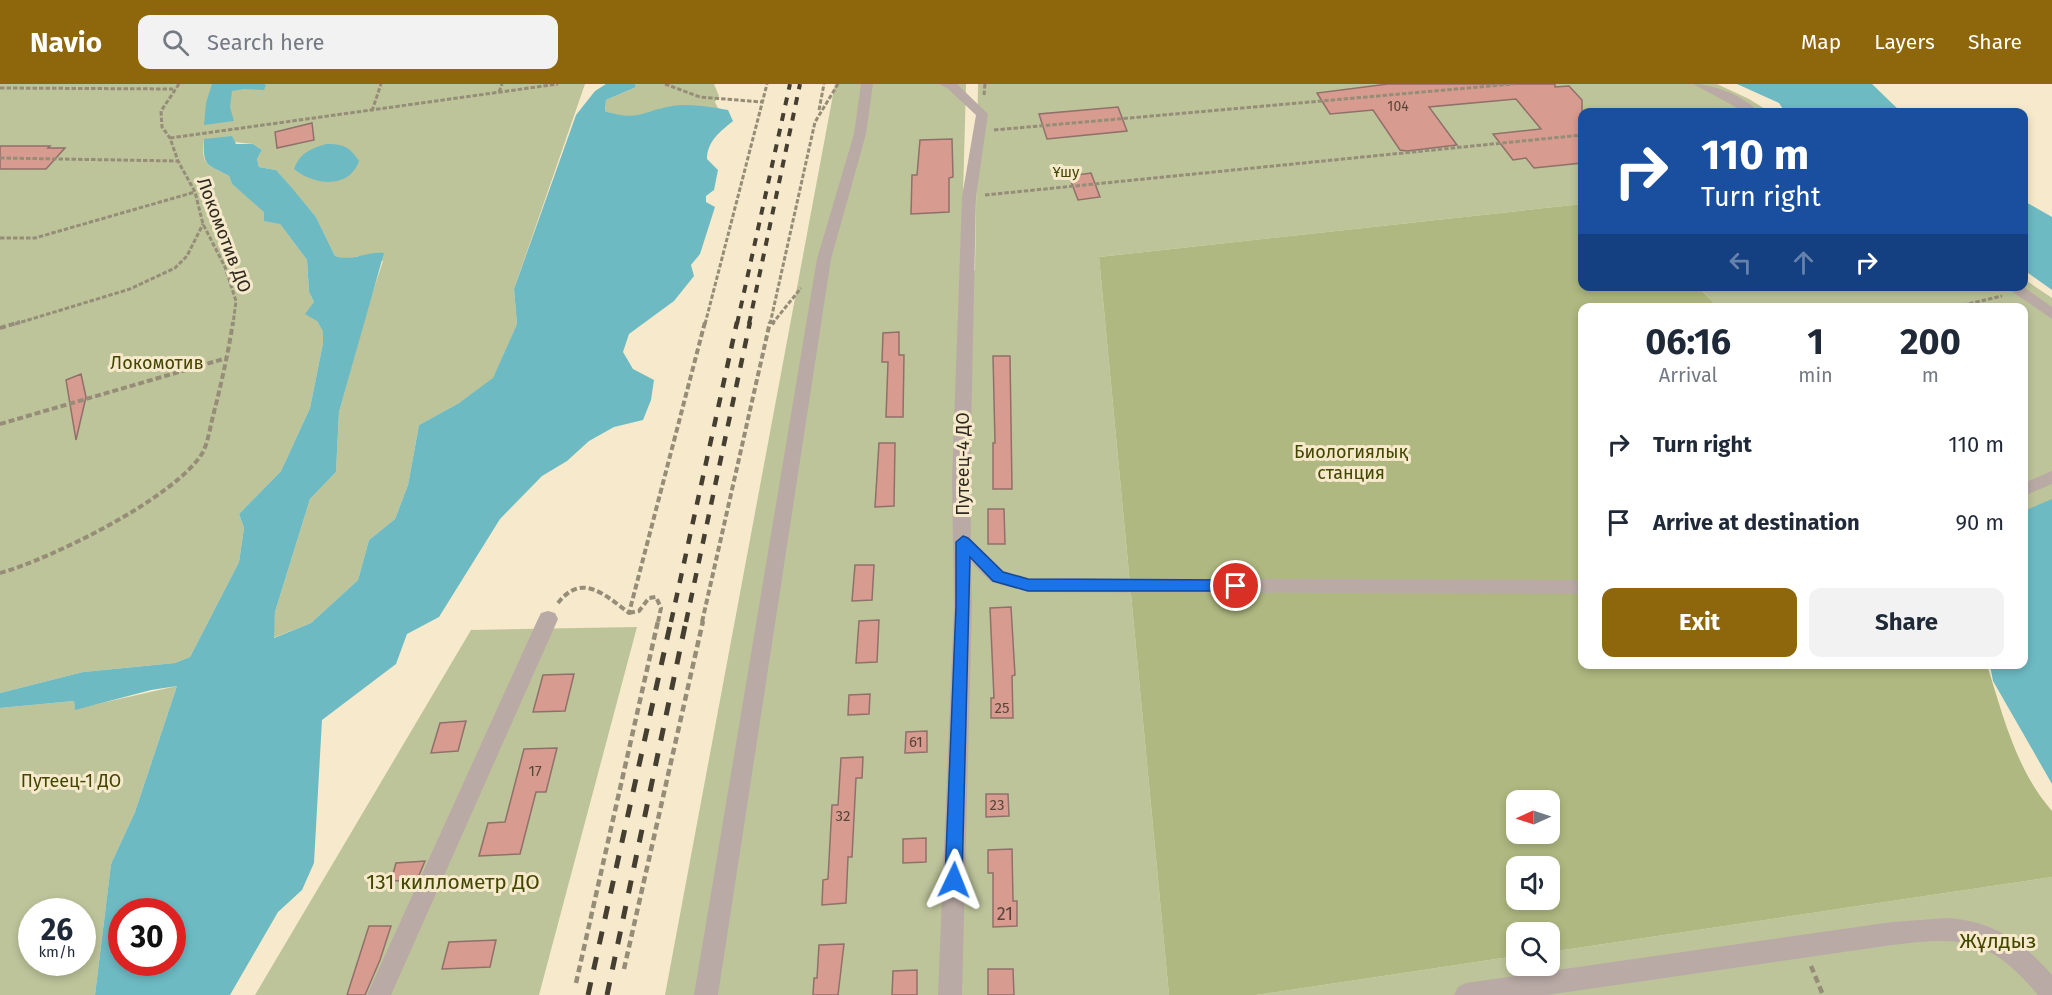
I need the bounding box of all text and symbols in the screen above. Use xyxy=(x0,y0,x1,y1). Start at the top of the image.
search box xyxy=(138,15,558,69)
text: Navio xyxy=(30,26,102,59)
icon: search xyxy=(159,26,192,59)
text: Search here xyxy=(207,29,325,56)
text: Map xyxy=(1801,29,1841,55)
text: Layers xyxy=(1874,29,1935,55)
text: Share xyxy=(1968,29,2022,55)
house number: 104 xyxy=(1387,98,1409,115)
text: 110 m xyxy=(1701,130,1809,180)
icon: right xyxy=(1602,132,1680,210)
park label: Ұшу xyxy=(1053,163,1080,181)
street label: Локомотив ДО xyxy=(192,174,256,296)
text: Turn right xyxy=(1701,181,1821,213)
icon: left xyxy=(1724,246,1757,279)
icon: ahead xyxy=(1787,246,1820,279)
icon: right xyxy=(1850,246,1883,279)
text: 06:16 xyxy=(1645,320,1731,364)
text: 1 xyxy=(1807,320,1824,364)
text: 200 xyxy=(1900,320,1961,364)
park label: Локомотив xyxy=(110,352,204,374)
text: Arrival xyxy=(1659,363,1717,387)
text: min xyxy=(1798,363,1833,387)
text: m xyxy=(1922,363,1939,387)
street label: Путеец-4 ДО xyxy=(952,412,974,516)
icon: right xyxy=(1602,428,1635,461)
text: Turn right xyxy=(1653,431,1752,458)
text: 110 m xyxy=(1948,431,2004,458)
park label: Биологиялық станция xyxy=(1294,441,1409,484)
icon: arrive xyxy=(1602,506,1635,539)
text: Arrive at destination xyxy=(1653,509,1860,536)
text: 90 m xyxy=(1955,509,2004,536)
pin xyxy=(1210,560,1261,611)
icon: arrive xyxy=(1219,569,1252,602)
button: Exit xyxy=(1602,588,1797,657)
button: Share xyxy=(1809,588,2004,657)
house number: 25 xyxy=(995,699,1009,717)
house number: 61 xyxy=(909,733,923,751)
house number: 17 xyxy=(528,762,542,780)
park label: Путеец-1 ДО xyxy=(21,770,121,792)
north arrow xyxy=(1506,790,1560,844)
map controls xyxy=(1506,790,1560,976)
house number: 23 xyxy=(990,796,1004,814)
house number: 32 xyxy=(836,807,850,825)
position arrow xyxy=(922,848,986,912)
button: sound xyxy=(1506,856,1560,910)
park label: 131 киллометр ДО xyxy=(366,869,540,895)
speed limit sign: 30 xyxy=(108,898,186,976)
house number: 21 xyxy=(997,903,1013,925)
text: 26 xyxy=(41,912,73,948)
button: search xyxy=(1506,922,1560,976)
park label: Жұлдыз xyxy=(1960,928,2036,954)
text: km/h xyxy=(38,943,76,961)

